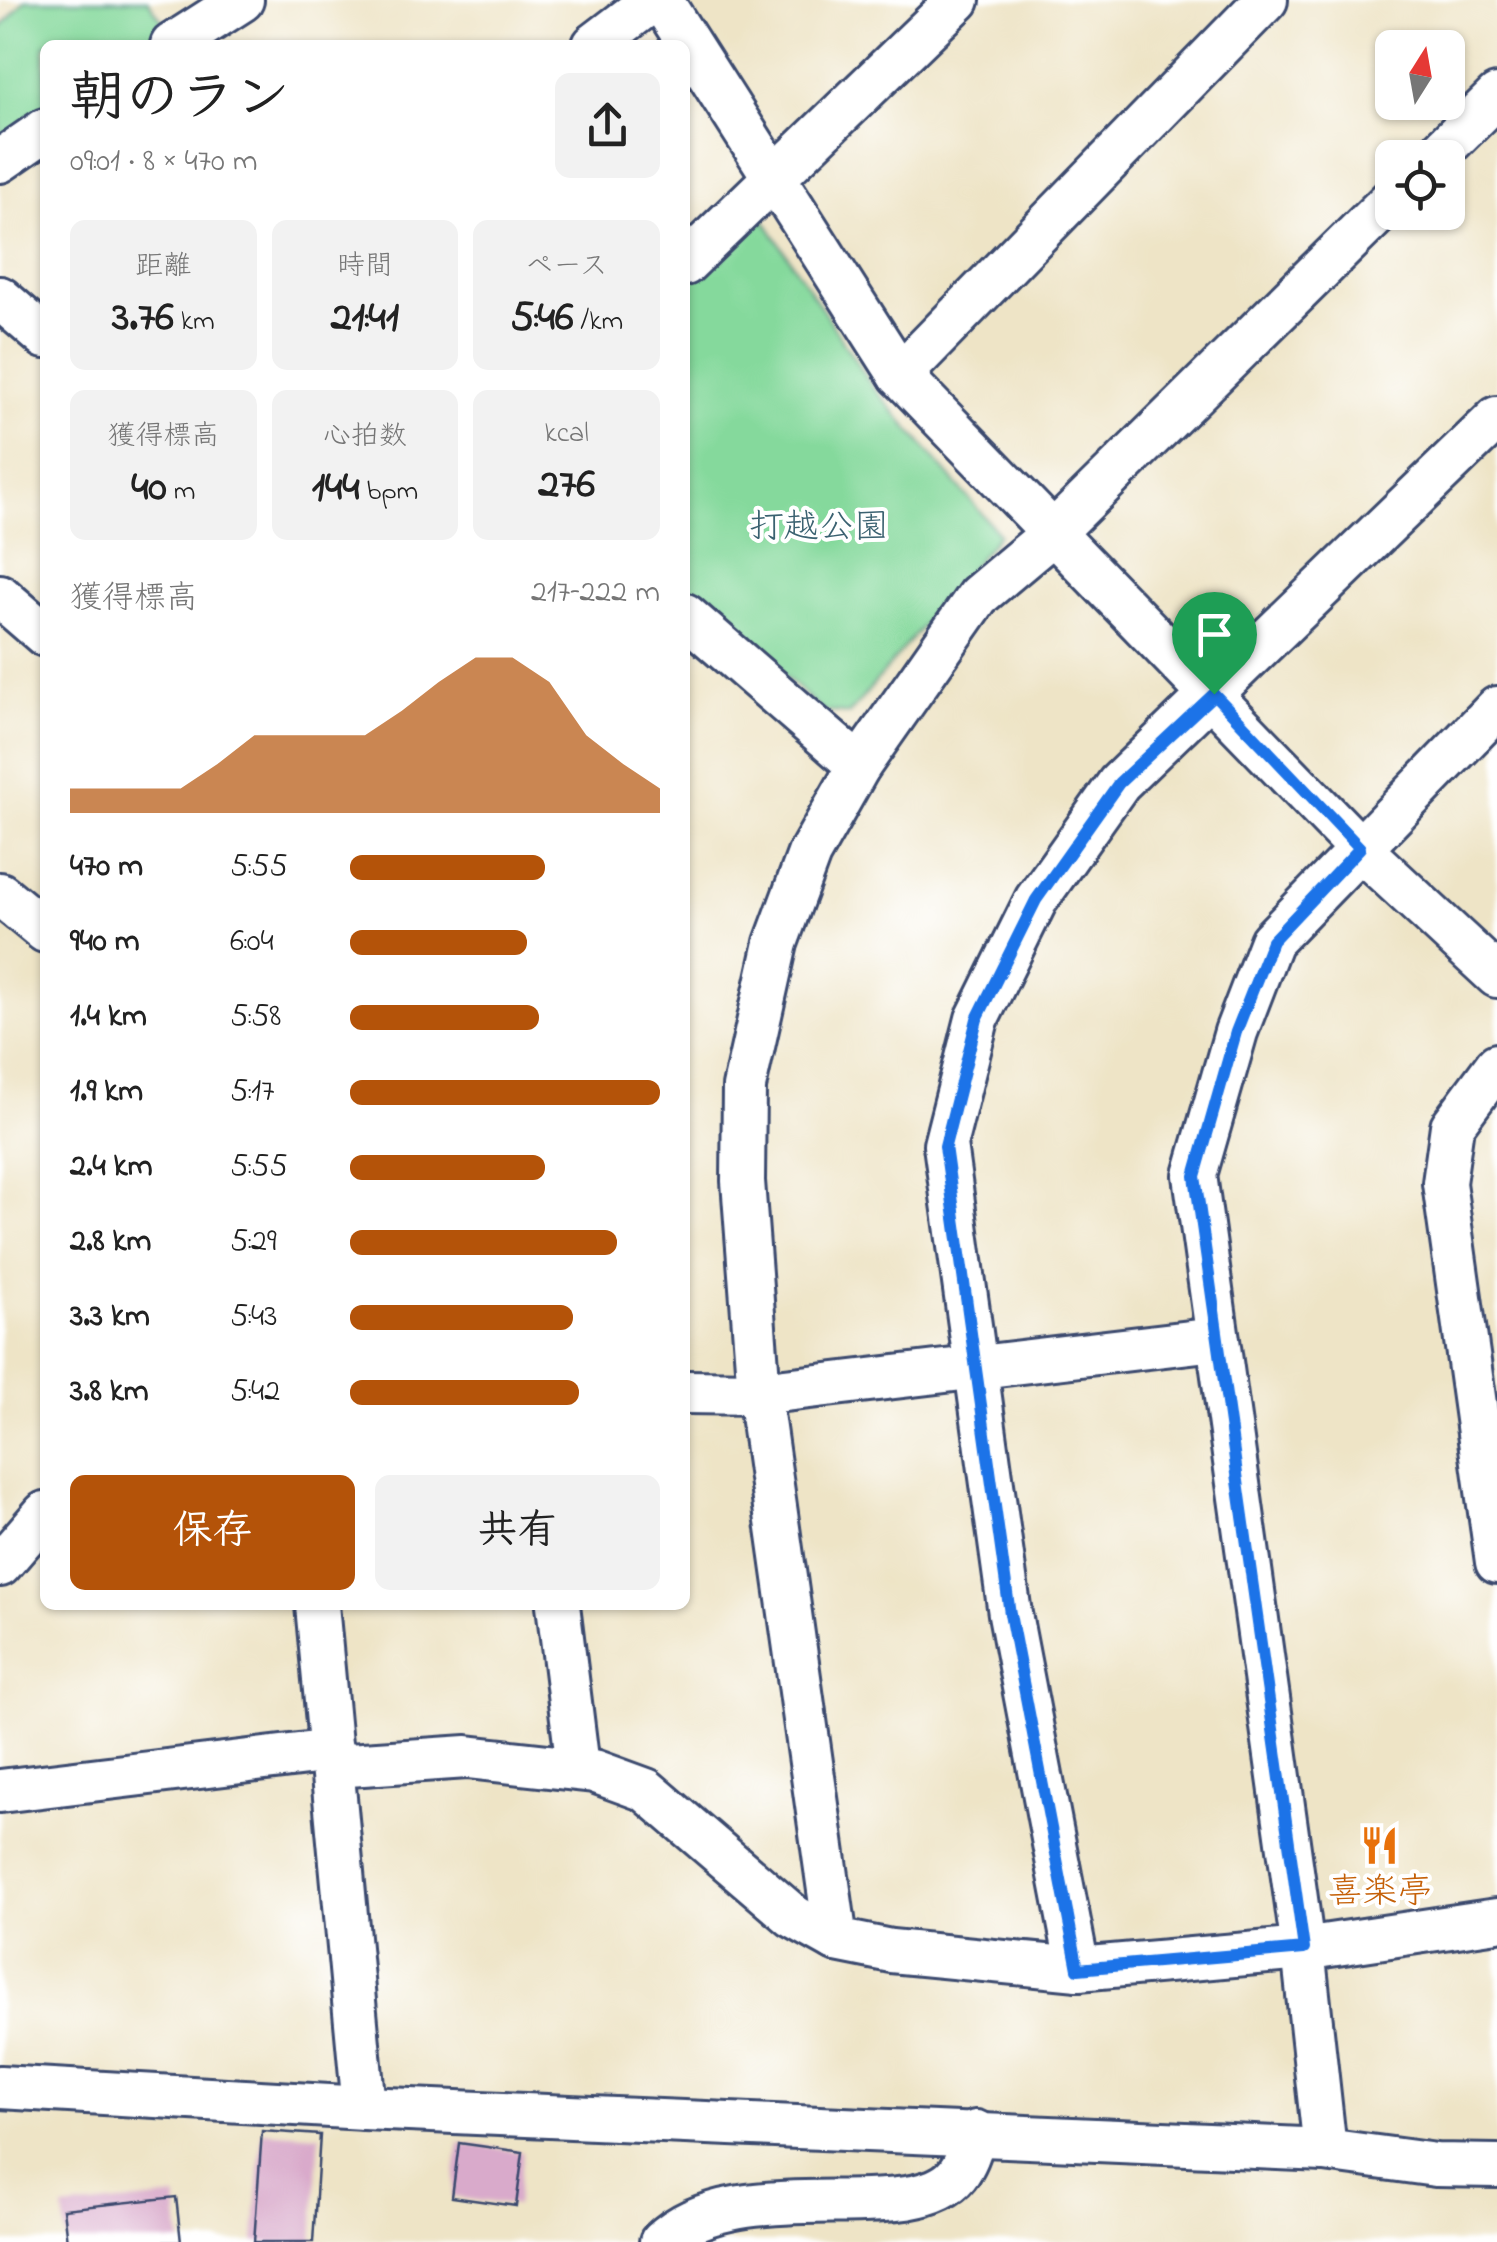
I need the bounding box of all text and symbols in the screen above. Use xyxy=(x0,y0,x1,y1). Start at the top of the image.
north arrow xyxy=(1375,30,1465,120)
map controls xyxy=(1375,30,1465,230)
text: 朝のラン xyxy=(70,61,290,141)
button: share xyxy=(555,73,660,178)
text: 09:01 · 8 × 470 m xyxy=(70,139,258,186)
button: locate xyxy=(1375,140,1465,230)
text: 距離 xyxy=(135,247,191,288)
text: 時間 xyxy=(337,247,393,288)
text: ペース xyxy=(526,247,608,288)
text: 3.76 xyxy=(112,288,174,349)
text: 21:41 xyxy=(331,288,399,349)
text: 5:46 xyxy=(510,288,574,349)
text: km xyxy=(174,302,215,343)
text: /km xyxy=(574,302,623,343)
text: kcal xyxy=(544,414,589,455)
text: 獲得標高 xyxy=(107,417,219,458)
text: 心拍数 xyxy=(323,417,407,458)
text: 276 xyxy=(538,455,595,516)
text: 40 xyxy=(131,458,167,519)
text: 144 xyxy=(312,458,360,519)
text: m xyxy=(167,472,195,513)
text: bpm xyxy=(360,472,418,513)
park label: 打越公園 xyxy=(749,503,889,554)
text: 217–222 m xyxy=(531,570,660,617)
text: 獲得標高 xyxy=(70,576,198,623)
pin xyxy=(1172,592,1257,695)
icon: arrive xyxy=(1187,607,1242,662)
text: 470 m xyxy=(70,844,143,891)
text: 5:55 xyxy=(230,844,288,891)
text: 940 m xyxy=(70,919,139,966)
text: 6:04 xyxy=(230,919,274,966)
text: 1.4 km xyxy=(70,994,147,1041)
text: 5:58 xyxy=(230,994,281,1041)
text: 1.9 km xyxy=(70,1069,143,1116)
text: 5:17 xyxy=(230,1069,274,1116)
text: 2.4 km xyxy=(70,1144,152,1191)
text: 5:55 xyxy=(230,1144,288,1191)
text: 2.8 km xyxy=(70,1219,151,1266)
text: 5:29 xyxy=(230,1219,277,1266)
text: 3.3 km xyxy=(70,1294,150,1341)
text: 5:43 xyxy=(230,1294,277,1341)
text: 3.8 km xyxy=(70,1369,149,1416)
text: 5:42 xyxy=(230,1369,280,1416)
button: 保存 xyxy=(70,1475,355,1590)
button: 共有 xyxy=(375,1475,660,1590)
restaurant icon: 喜楽亭 xyxy=(1359,1825,1401,1867)
place label: 喜楽亭 xyxy=(1327,1868,1433,1919)

